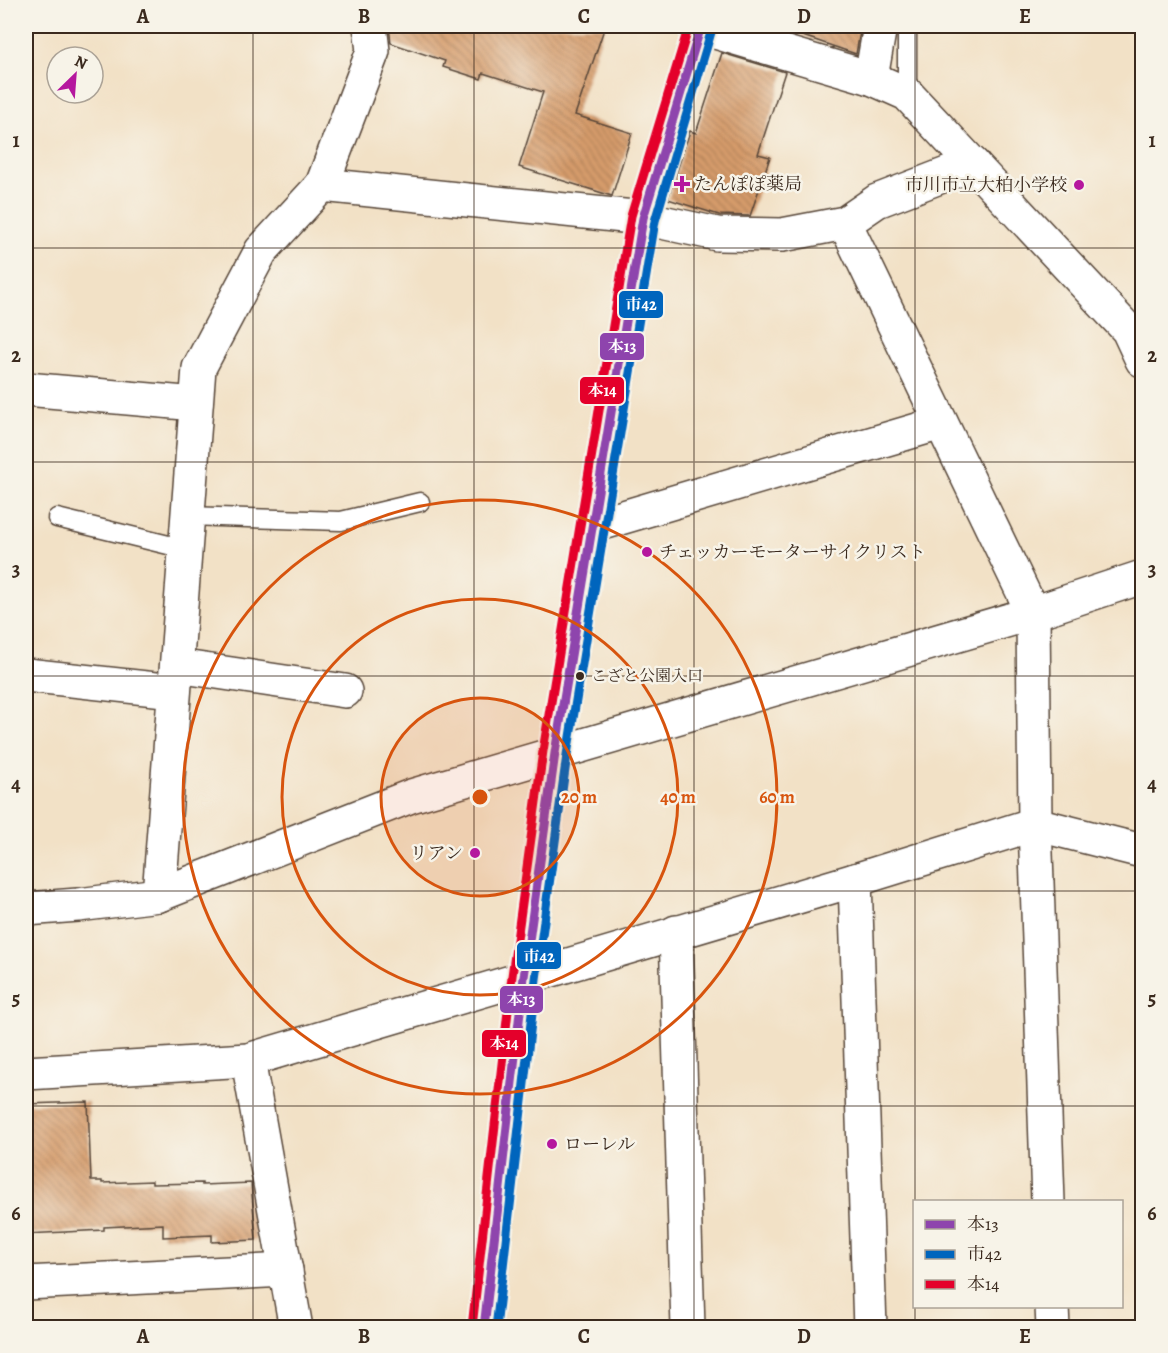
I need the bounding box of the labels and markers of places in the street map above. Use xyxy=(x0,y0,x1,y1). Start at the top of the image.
place label: たんぽぽ薬局 xyxy=(694,172,802,196)
place label: 市川市立大柏小学校 xyxy=(905,173,1067,197)
marker: たんぽぽ薬局 xyxy=(675,177,689,191)
marker: 市川市立大柏小学校 xyxy=(1072,178,1086,192)
place label: チェッカーモーターサイクリスト xyxy=(659,540,926,564)
marker: チェッカーモーターサイクリスト xyxy=(640,545,654,559)
place label: こざと公園入口 xyxy=(591,665,703,687)
marker: こざと公園入口 xyxy=(574,670,586,682)
centre of rings xyxy=(470,787,490,807)
place label: リアン xyxy=(410,841,463,865)
marker: リアン xyxy=(468,846,482,860)
place label: ローレル xyxy=(564,1132,635,1156)
marker: ローレル xyxy=(545,1137,559,1151)

